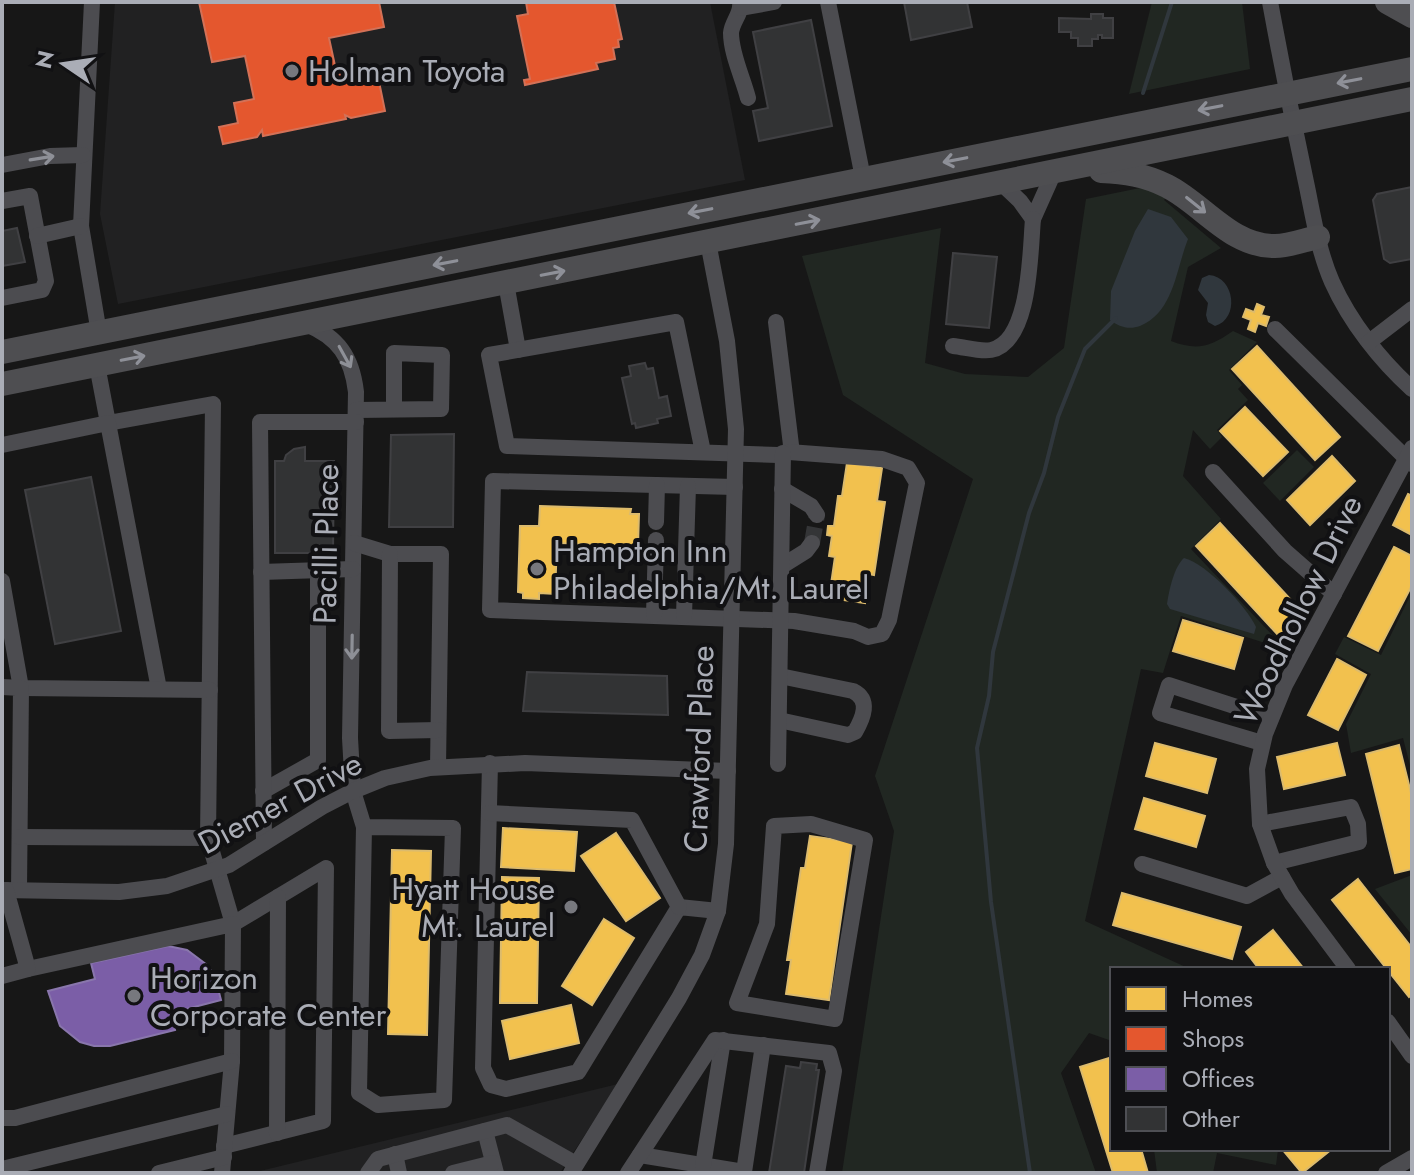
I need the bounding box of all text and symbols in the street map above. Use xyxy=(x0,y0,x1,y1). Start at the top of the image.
north arrow xyxy=(24,24,104,104)
text: N xyxy=(27,47,62,72)
place label: Holman Toyota xyxy=(308,48,505,94)
marker: Holman Toyota xyxy=(283,62,301,80)
one-way arrow xyxy=(1337,74,1362,89)
one-way arrow xyxy=(1198,101,1223,116)
one-way arrow xyxy=(29,150,55,165)
one-way arrow xyxy=(943,153,968,168)
one-way arrow xyxy=(1185,196,1206,214)
one-way arrow xyxy=(688,205,714,220)
one-way arrow xyxy=(795,214,820,229)
one-way arrow xyxy=(433,256,459,271)
one-way arrow xyxy=(540,265,565,280)
one-way arrow xyxy=(338,344,354,368)
one-way arrow xyxy=(120,350,146,365)
street label: Pacilli Place xyxy=(302,463,350,625)
street label: Woodhollow Drive xyxy=(1222,487,1374,733)
place label: Hampton Inn Philadelphia/Mt. Laurel xyxy=(553,528,869,611)
marker: Hampton Inn Philadelphia/Mt. Laurel xyxy=(528,560,546,578)
one-way arrow xyxy=(344,633,360,660)
street label: Crawford Place xyxy=(672,645,726,853)
street label: Diemer Drive xyxy=(190,741,370,865)
place label: Hyatt House Mt. Laurel xyxy=(391,866,555,949)
marker: Hyatt House Mt. Laurel xyxy=(562,898,580,916)
place label: Horizon Corporate Center xyxy=(150,955,387,1038)
legend xyxy=(1110,967,1390,1151)
text: Homes xyxy=(1182,981,1253,1016)
marker: Horizon Corporate Center xyxy=(125,987,143,1005)
text: Shops xyxy=(1182,1021,1244,1056)
text: Offices xyxy=(1182,1061,1254,1096)
text: Other xyxy=(1182,1101,1241,1136)

